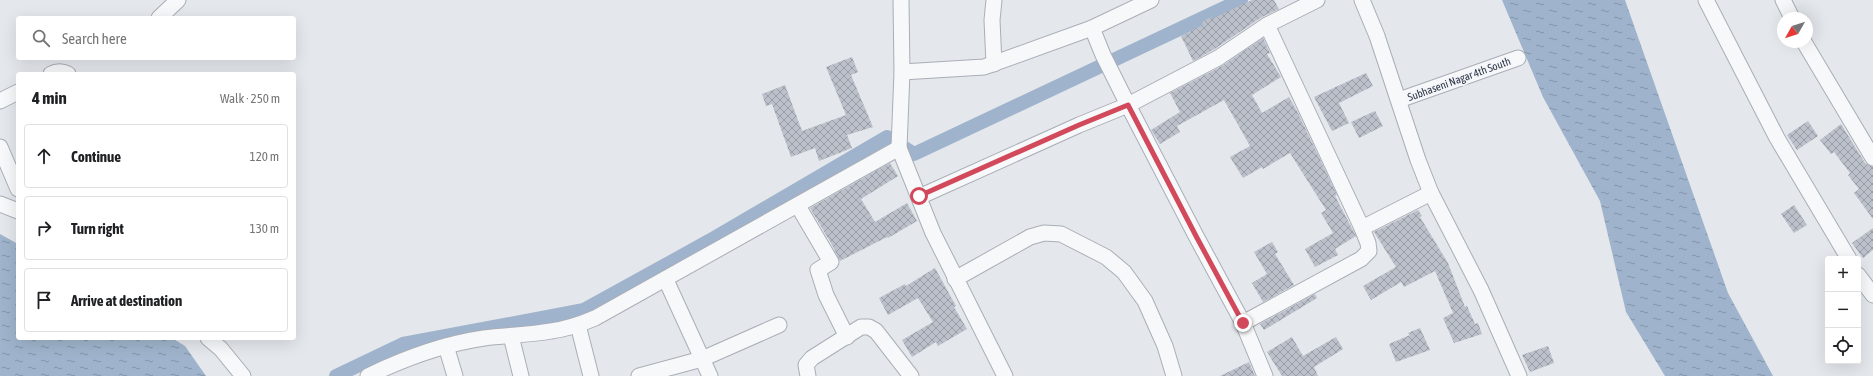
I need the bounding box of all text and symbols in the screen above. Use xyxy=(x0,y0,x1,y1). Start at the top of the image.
north arrow xyxy=(1777,12,1813,48)
search box xyxy=(16,16,296,60)
icon: search xyxy=(30,27,52,49)
text: Search here xyxy=(62,30,127,47)
street label: Subhaseni Nagar 4th South xyxy=(1406,55,1512,103)
text: 4 min xyxy=(32,88,67,108)
text: Walk · 250 m xyxy=(220,91,280,106)
icon: ahead xyxy=(33,145,55,167)
text: Continue xyxy=(71,148,121,165)
text: 120 m xyxy=(250,149,279,164)
route start xyxy=(910,187,928,205)
icon: right xyxy=(33,217,55,239)
text: Turn right xyxy=(71,220,124,237)
text: 130 m xyxy=(250,221,279,236)
map controls xyxy=(1825,256,1861,364)
button: + xyxy=(1825,256,1861,292)
icon: arrive xyxy=(33,289,55,311)
text: Arrive at destination xyxy=(71,292,182,309)
button: − xyxy=(1825,292,1861,328)
route end xyxy=(1234,314,1252,332)
button: locate xyxy=(1825,328,1861,364)

